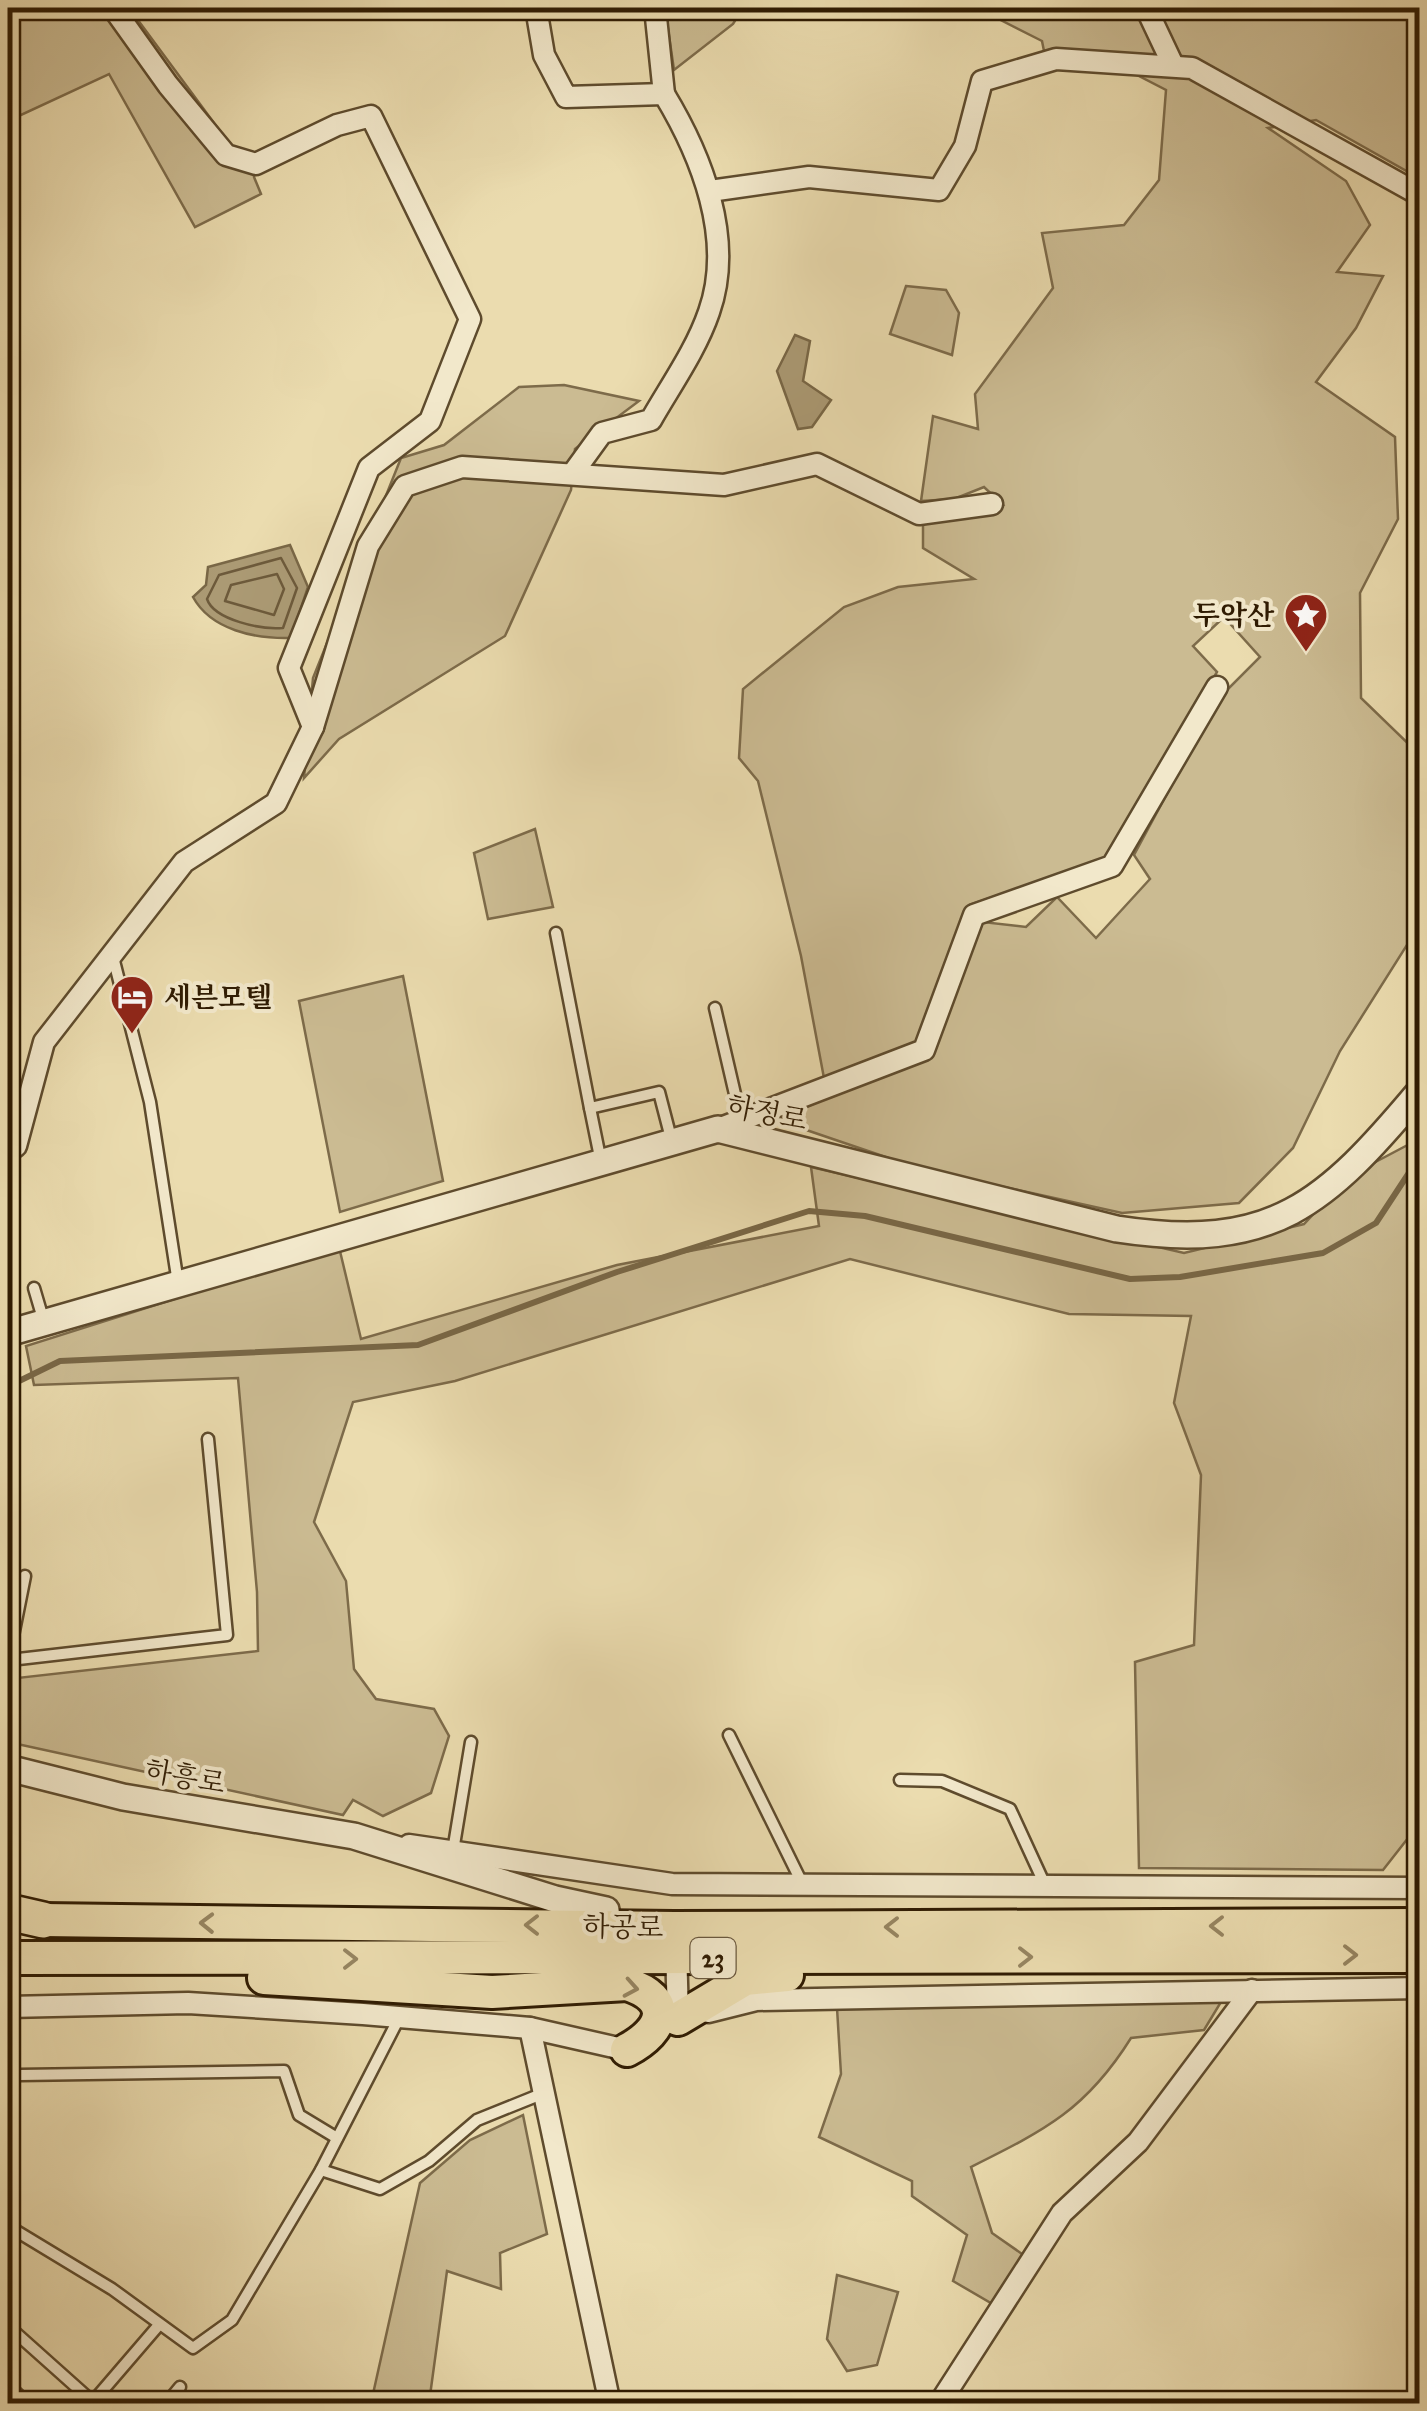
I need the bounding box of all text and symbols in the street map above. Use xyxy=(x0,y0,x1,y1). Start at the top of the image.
place icon: 두악산 xyxy=(1283,592,1329,653)
place label: 두악산 xyxy=(1193,598,1275,633)
hotel icon: 세븐모텔 xyxy=(109,974,155,1035)
place label: 세븐모텔 xyxy=(164,980,272,1015)
street label: 하정로 xyxy=(724,1088,810,1138)
street label: 하흥로 xyxy=(142,1753,228,1801)
street label: 하공로 xyxy=(582,1909,664,1945)
one-way arrow xyxy=(199,1912,214,1934)
one-way arrow xyxy=(524,1914,540,1936)
one-way arrow xyxy=(1209,1915,1224,1937)
one-way arrow xyxy=(884,1916,900,1938)
road number: 23 xyxy=(690,1938,736,1978)
one-way arrow xyxy=(1342,1945,1358,1966)
one-way arrow xyxy=(1018,1946,1033,1968)
one-way arrow xyxy=(342,1948,358,1970)
one-way arrow xyxy=(623,1977,639,1998)

